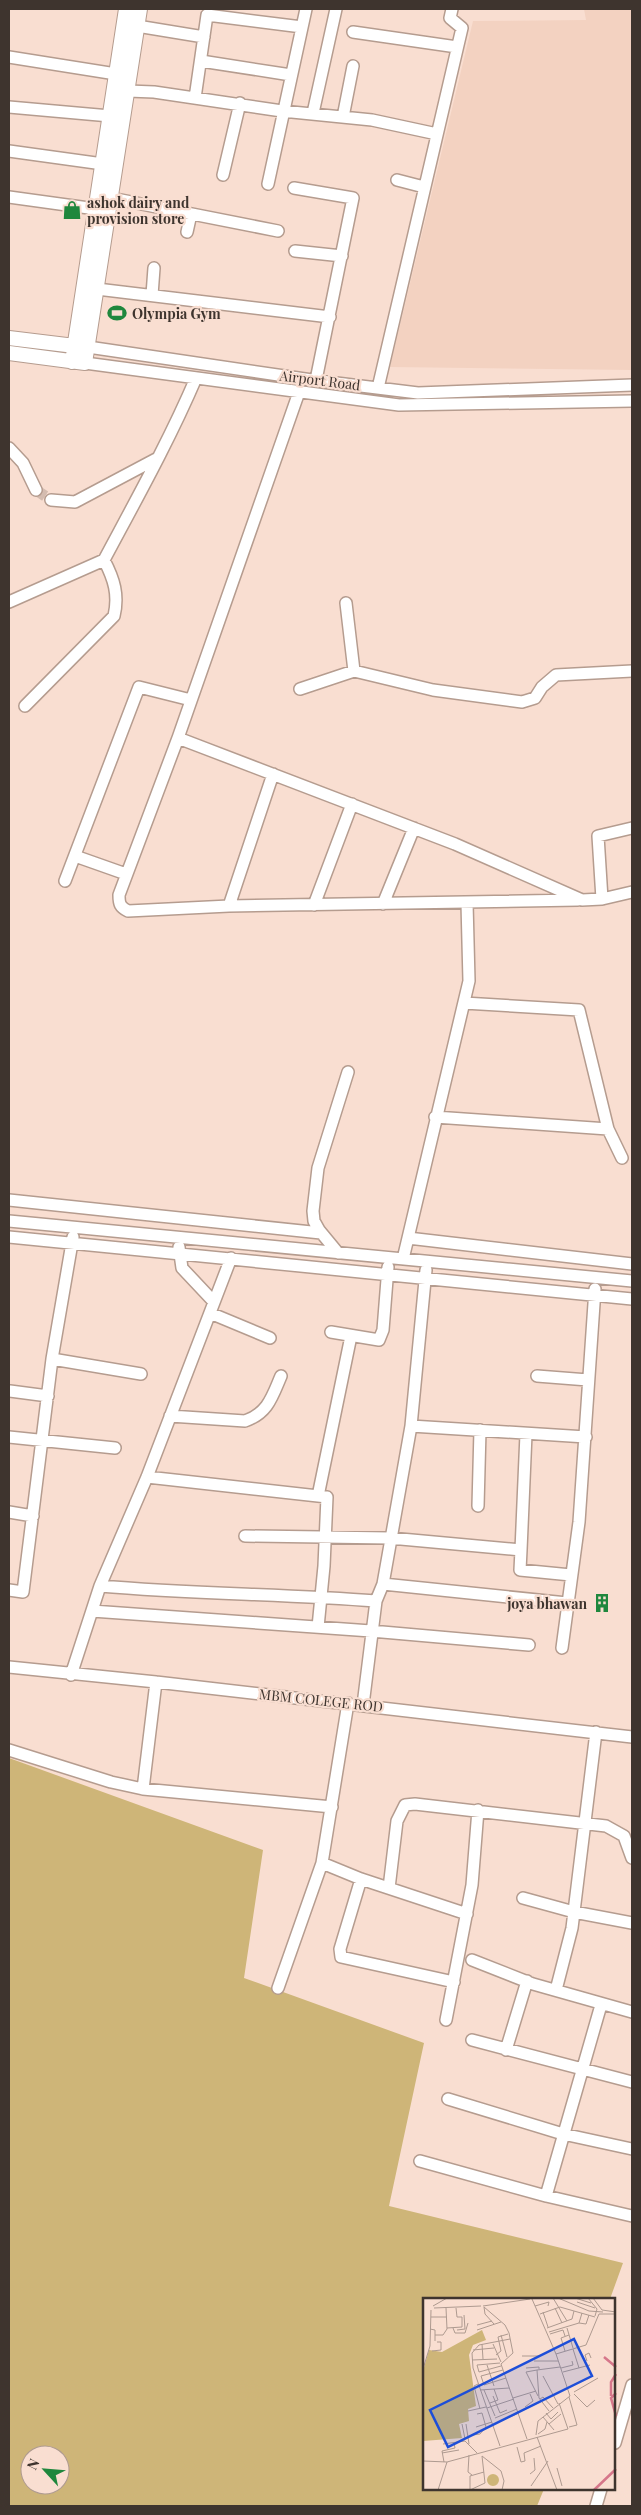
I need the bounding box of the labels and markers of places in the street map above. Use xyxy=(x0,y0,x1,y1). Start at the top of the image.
place label: ashok dairy and provision store xyxy=(87,193,190,228)
shop icon: ashok dairy and provision store xyxy=(61,199,83,221)
sports icon: Olympia Gym xyxy=(106,302,128,324)
place label: Olympia Gym xyxy=(132,304,221,323)
building icon: joya bhawan xyxy=(591,1592,613,1614)
place label: joya bhawan xyxy=(506,1594,587,1613)

